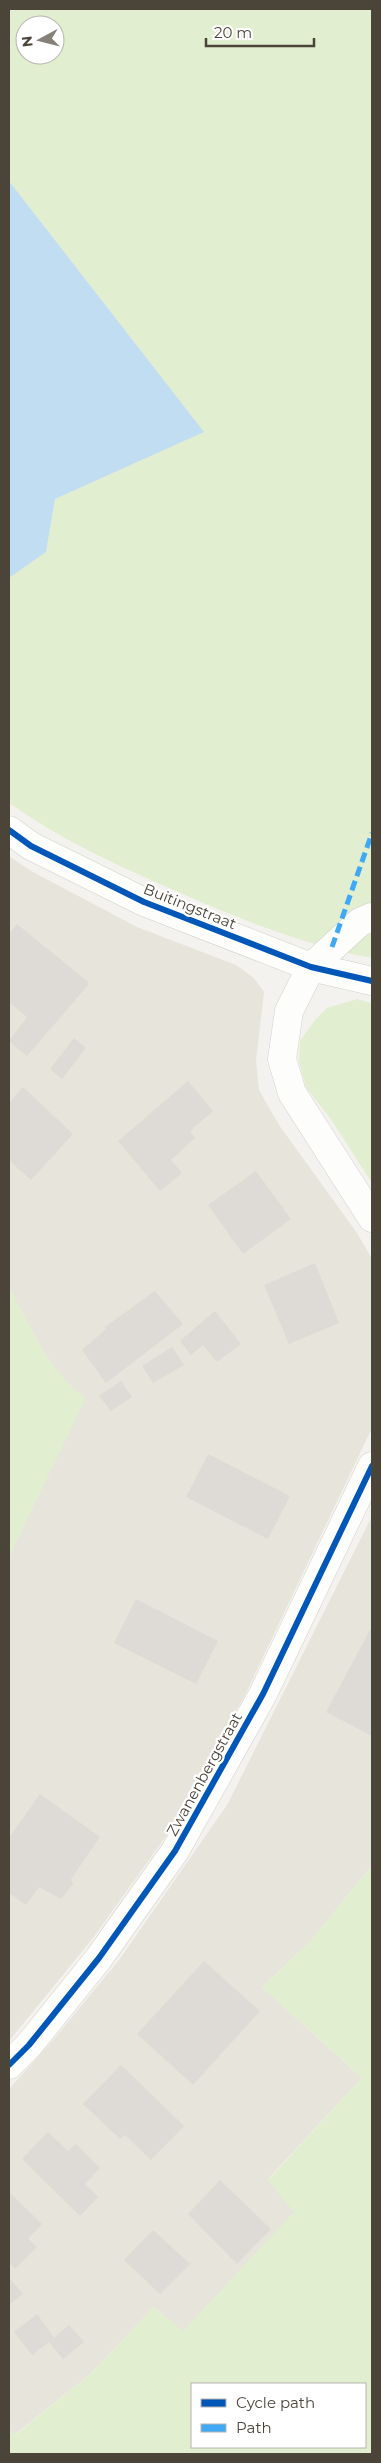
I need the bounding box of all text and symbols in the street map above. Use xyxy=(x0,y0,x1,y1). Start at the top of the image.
north arrow xyxy=(15,15,65,65)
scale bar xyxy=(206,15,314,47)
text: 20 m xyxy=(214,23,252,42)
text: N xyxy=(17,35,37,48)
street label: Buitingstraat xyxy=(141,879,239,933)
street label: Zwanenbergstraat xyxy=(162,1709,246,1839)
legend xyxy=(191,2383,366,2448)
text: Cycle path xyxy=(236,2393,315,2412)
text: Path xyxy=(236,2418,272,2437)

